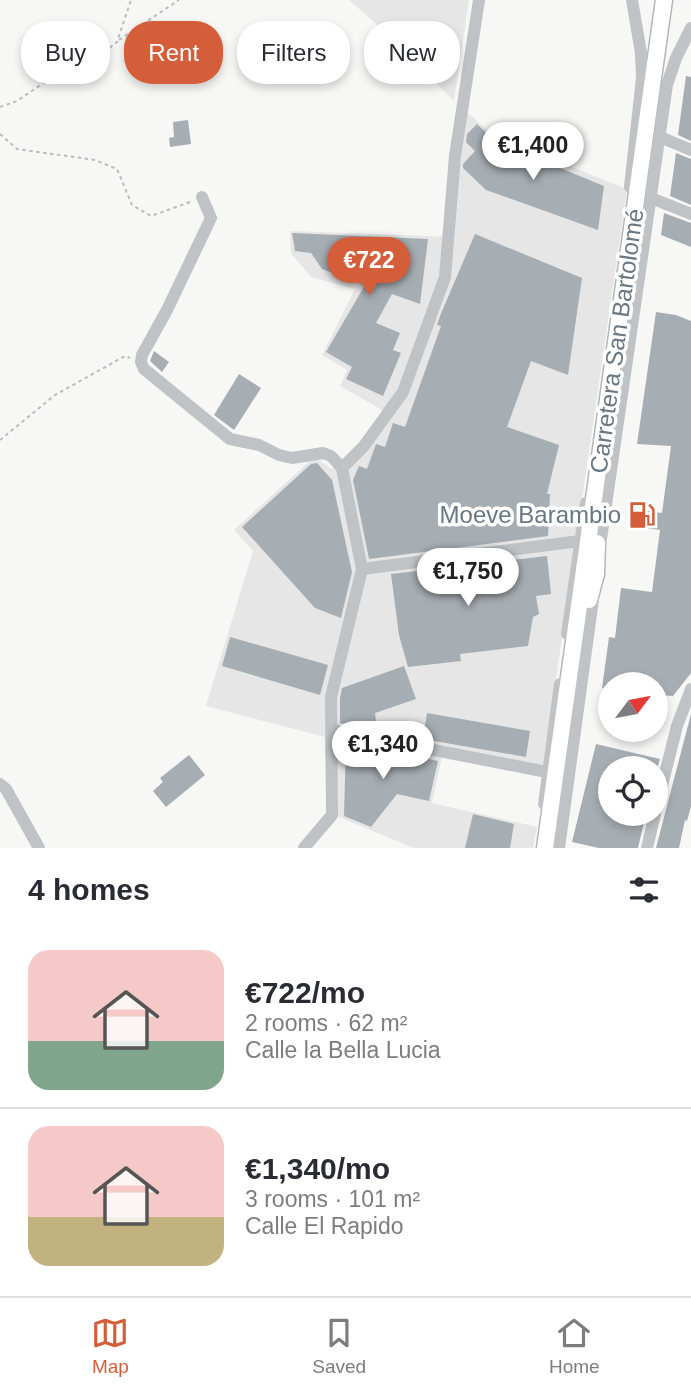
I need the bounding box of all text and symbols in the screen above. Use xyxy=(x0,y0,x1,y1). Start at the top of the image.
chip: Buy xyxy=(21,21,110,84)
chip: Rent xyxy=(124,21,223,84)
chip: Filters xyxy=(237,21,350,84)
chip: New xyxy=(364,21,460,84)
pin: €1,400 xyxy=(476,122,590,182)
text: €1,400 xyxy=(498,132,568,158)
street label: Carretera San Bartolomé xyxy=(585,207,648,475)
pin: €722 xyxy=(328,238,410,297)
text: €722 xyxy=(343,247,395,273)
fuel station icon: Moeve Barambio xyxy=(627,500,657,530)
place label: Moeve Barambio xyxy=(440,501,621,528)
pin: €1,750 xyxy=(411,548,525,608)
text: €1,750 xyxy=(433,558,503,584)
north arrow xyxy=(598,672,668,742)
map controls xyxy=(598,672,668,826)
pin: €1,340 xyxy=(326,722,440,781)
text: €1,340 xyxy=(348,731,418,757)
button: locate xyxy=(598,756,668,826)
icon: filters xyxy=(625,871,663,909)
text: 4 homes xyxy=(28,873,150,906)
text: €722/mo xyxy=(245,976,365,1009)
icon: home xyxy=(84,978,168,1062)
text: 2 rooms · 62 m² xyxy=(245,1010,407,1036)
text: Calle la Bella Lucia xyxy=(245,1037,441,1063)
text: €1,340/mo xyxy=(245,1152,390,1185)
icon: home xyxy=(84,1154,168,1238)
text: 3 rooms · 101 m² xyxy=(245,1186,420,1212)
text: Calle El Rapido xyxy=(245,1213,404,1239)
tab: Map xyxy=(91,1314,129,1378)
tab: Saved xyxy=(312,1314,366,1378)
tab: Home xyxy=(549,1314,600,1378)

